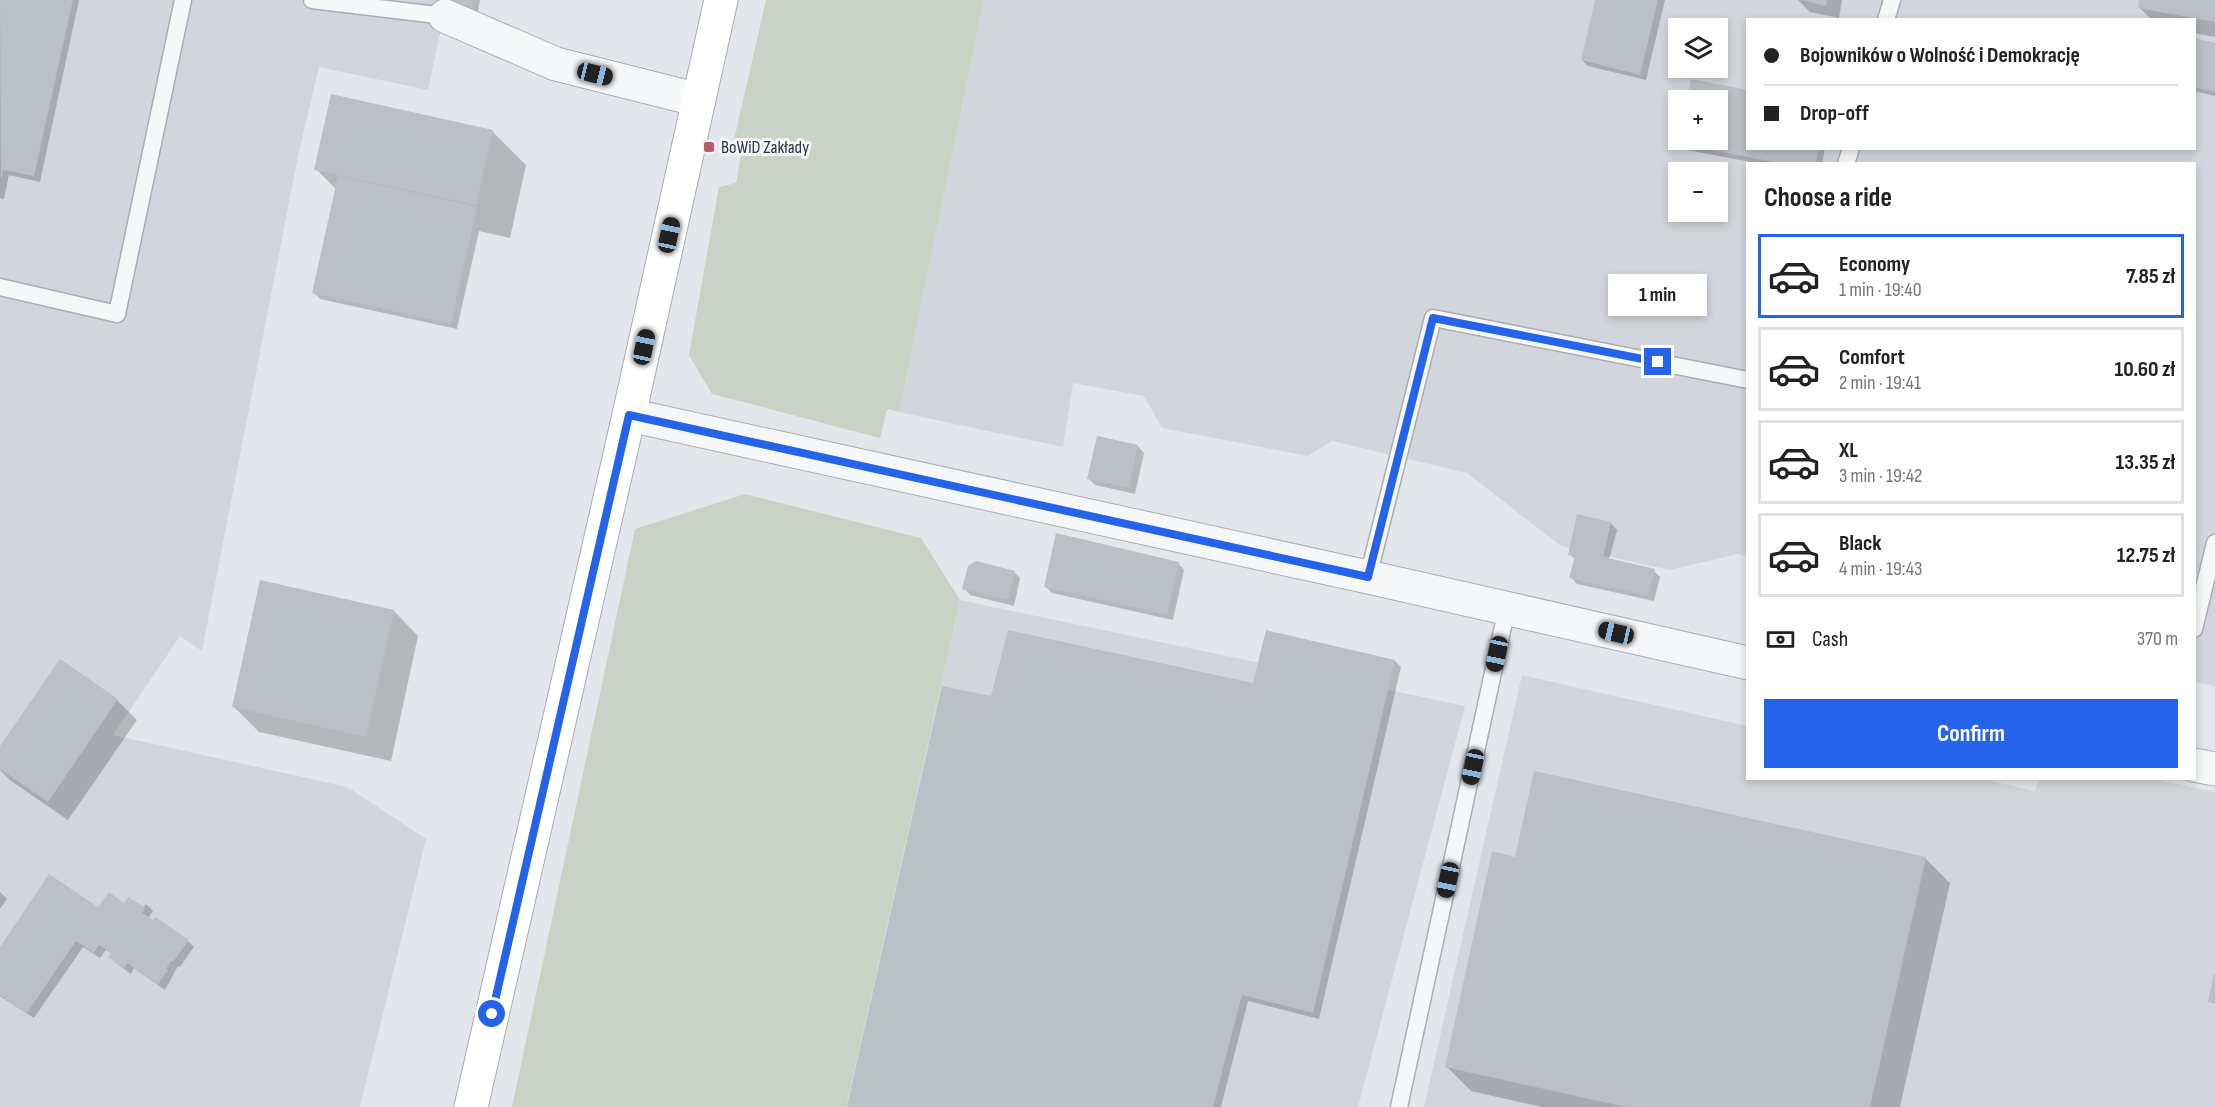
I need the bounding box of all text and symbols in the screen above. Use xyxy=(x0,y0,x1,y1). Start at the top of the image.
map controls xyxy=(1668,18,1728,222)
button: layers xyxy=(1668,18,1728,78)
text: Bojowników o Wolność i Demokrację xyxy=(1800,42,2080,69)
car xyxy=(575,61,615,87)
button: + xyxy=(1668,90,1728,150)
text: Drop-off xyxy=(1800,100,1869,127)
place label: BoWiD Zakłady xyxy=(721,137,809,158)
marker: BoWiD Zakłady xyxy=(702,140,716,154)
button: − xyxy=(1668,162,1728,222)
text: Choose a ride xyxy=(1764,182,1892,214)
car xyxy=(656,216,682,254)
icon: car xyxy=(1767,249,1821,303)
text: Economy xyxy=(1839,251,1910,278)
text: 7.85 zł xyxy=(2126,263,2175,290)
callout: 1 min xyxy=(1608,275,1708,317)
text: 1 min · 19:40 xyxy=(1839,278,1922,302)
text: 1 min xyxy=(1639,283,1676,307)
car xyxy=(631,328,657,366)
icon: car xyxy=(1767,342,1821,396)
text: Comfort xyxy=(1839,344,1905,371)
route end xyxy=(1644,348,1671,375)
text: 10.60 zł xyxy=(2115,356,2175,383)
text: 2 min · 19:41 xyxy=(1839,371,1921,395)
icon: car xyxy=(1767,435,1821,489)
text: XL xyxy=(1839,437,1858,464)
text: 13.35 zł xyxy=(2116,449,2175,476)
text: 3 min · 19:42 xyxy=(1839,464,1922,488)
icon: car xyxy=(1767,528,1821,582)
text: Black xyxy=(1839,530,1881,557)
text: 12.75 zł xyxy=(2117,542,2175,569)
text: 4 min · 19:43 xyxy=(1839,557,1922,581)
car xyxy=(1596,620,1636,646)
icon: cash xyxy=(1764,623,1797,656)
text: Cash xyxy=(1812,626,1848,653)
text: 370 m xyxy=(2137,627,2178,651)
car xyxy=(1484,635,1510,673)
button: Confirm xyxy=(1764,699,2178,768)
car xyxy=(1460,748,1486,786)
car xyxy=(1435,861,1461,899)
route start xyxy=(478,1000,505,1027)

